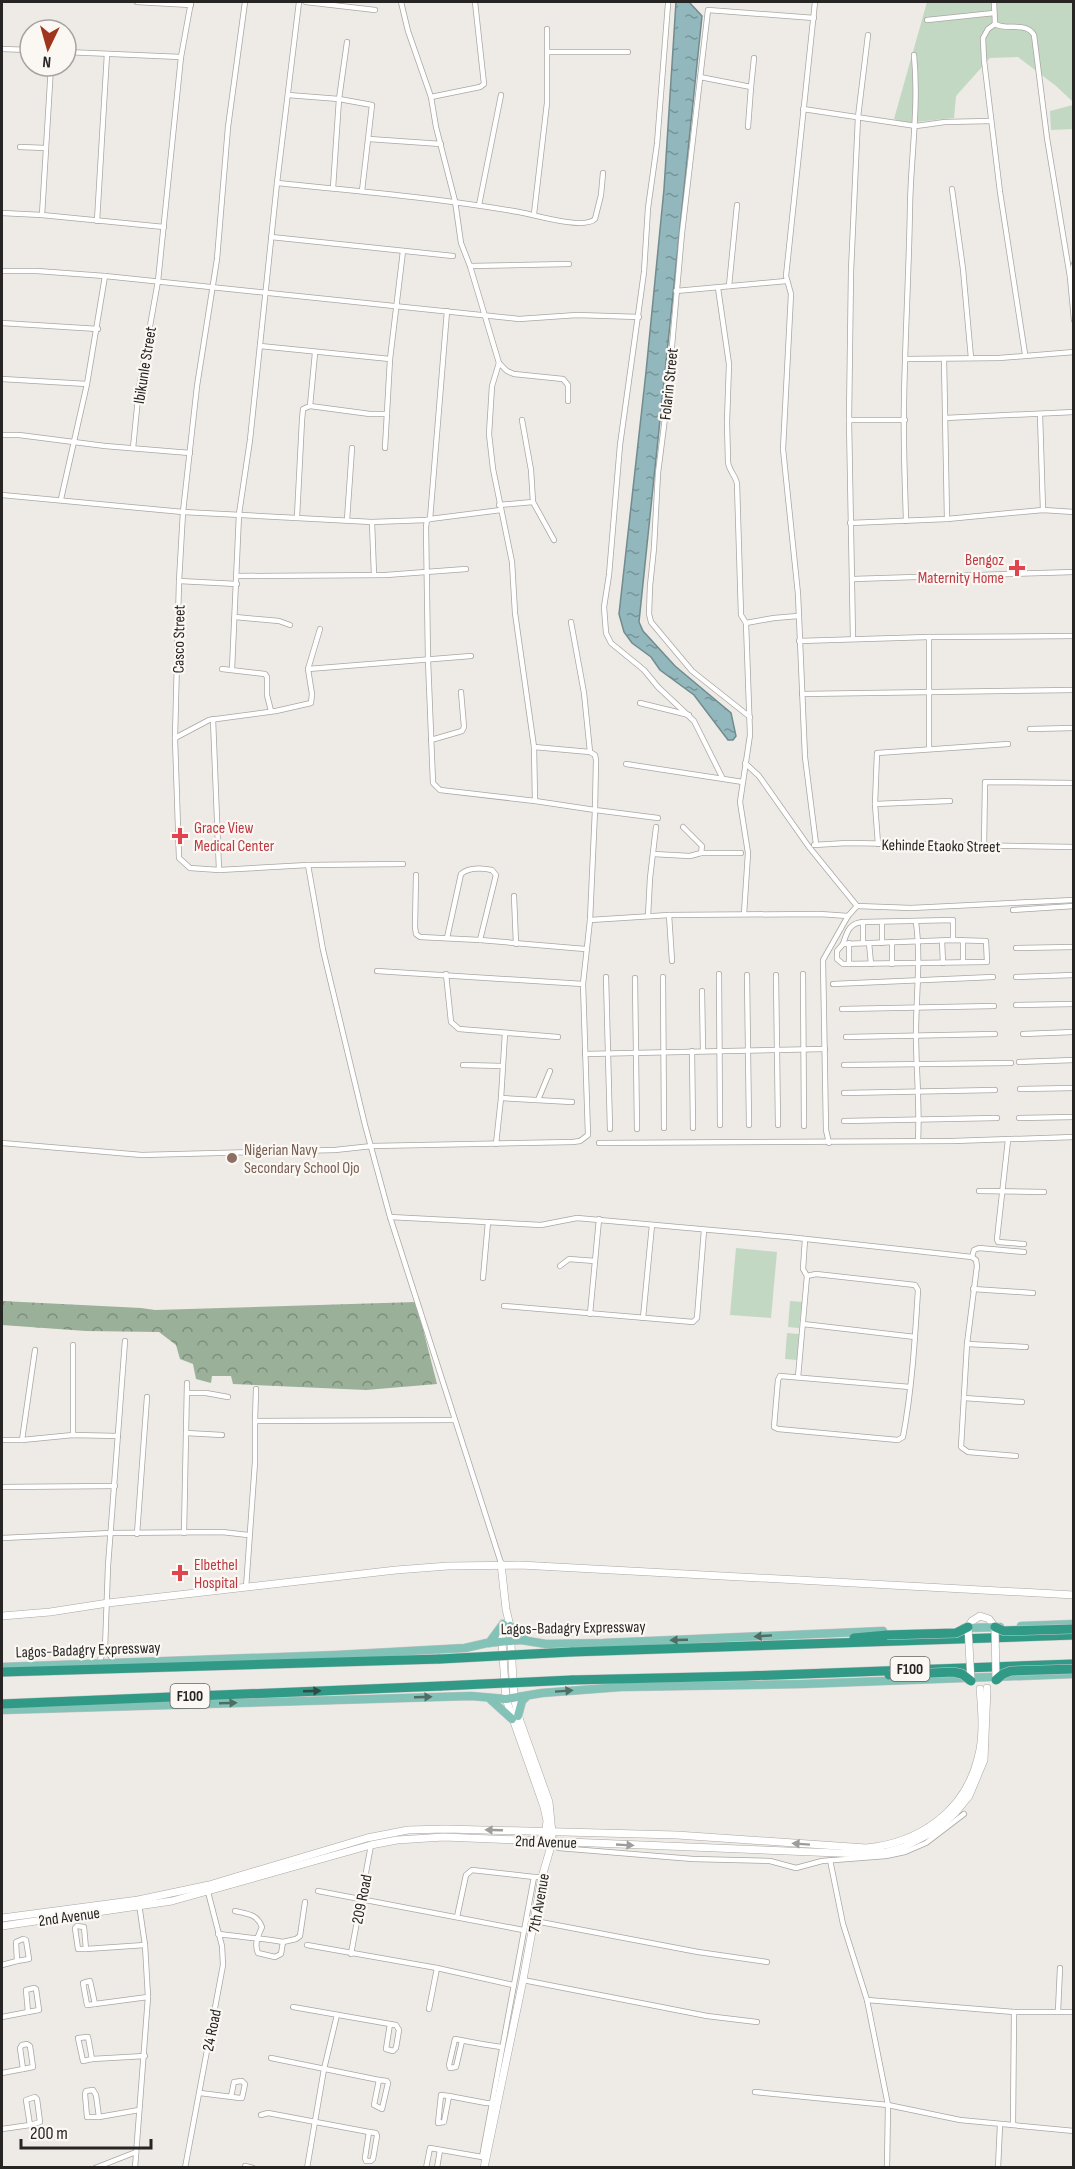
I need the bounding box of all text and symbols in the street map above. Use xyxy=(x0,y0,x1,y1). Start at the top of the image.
north arrow xyxy=(18,18,78,78)
text: N xyxy=(42,52,52,71)
street label: Ibikunle Street xyxy=(130,325,161,405)
street label: Folarin Street xyxy=(656,347,683,421)
place label: Bengoz Maternity Home xyxy=(918,551,1004,588)
marker: Bengoz Maternity Home xyxy=(1008,559,1026,577)
street label: Casco Street xyxy=(169,604,190,674)
place label: Grace View Medical Center xyxy=(194,819,275,856)
marker: Grace View Medical Center xyxy=(171,827,189,845)
street label: Kehinde Etaoko Street xyxy=(881,836,1001,857)
place label: Nigerian Navy Secondary School Ojo xyxy=(244,1141,360,1178)
marker: Nigerian Navy Secondary School Ojo xyxy=(225,1151,239,1165)
place label: Elbethel Hospital xyxy=(194,1556,238,1593)
marker: Elbethel Hospital xyxy=(171,1564,189,1582)
street label: Lagos-Badagry Expressway xyxy=(500,1618,646,1639)
one-way arrow xyxy=(754,1631,773,1641)
one-way arrow xyxy=(669,1636,688,1645)
street label: Lagos-Badagry Expressway xyxy=(15,1638,161,1663)
road number: F100 xyxy=(890,1657,930,1681)
road number: F100 xyxy=(170,1684,210,1708)
one-way arrow xyxy=(554,1686,573,1696)
one-way arrow xyxy=(302,1687,321,1696)
one-way arrow xyxy=(413,1693,432,1702)
one-way arrow xyxy=(218,1699,237,1708)
one-way arrow xyxy=(484,1826,503,1835)
street label: 2nd Avenue xyxy=(515,1832,577,1853)
one-way arrow xyxy=(792,1839,811,1849)
one-way arrow xyxy=(615,1840,634,1849)
street label: 7th Avenue xyxy=(525,1872,554,1934)
street label: 209 Road xyxy=(348,1873,377,1926)
street label: 2nd Avenue xyxy=(37,1904,101,1931)
street label: 24 Road xyxy=(199,2008,226,2053)
scale bar xyxy=(21,2112,152,2150)
text: 200 m xyxy=(30,2123,68,2144)

